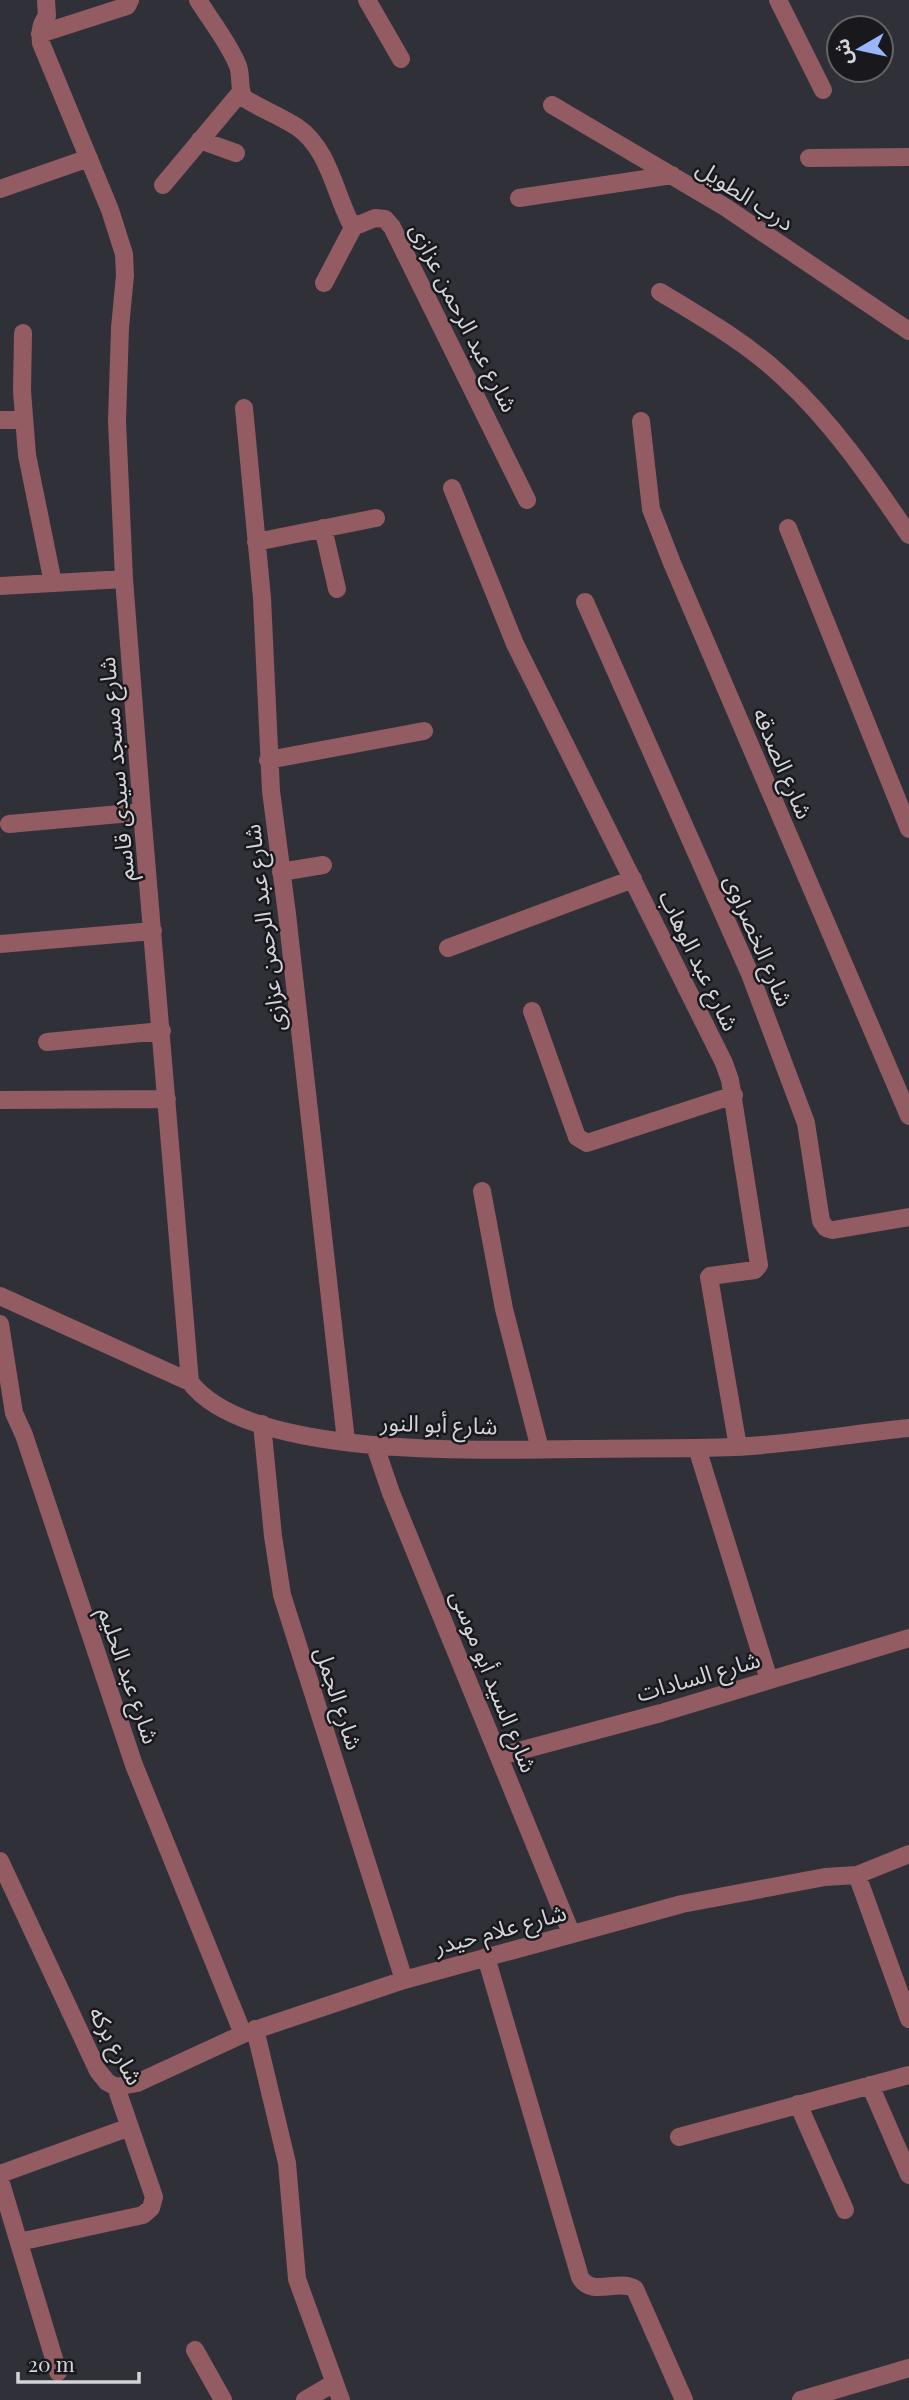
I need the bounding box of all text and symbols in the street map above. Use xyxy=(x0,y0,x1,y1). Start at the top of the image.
north arrow xyxy=(825,14,895,84)
text: ش xyxy=(827,37,857,67)
street label: درب الطويل xyxy=(691,151,801,237)
street label: شارع عبد الرحمن عزازى xyxy=(401,217,526,418)
street label: شارع مسجد سيدى قاسم xyxy=(90,655,143,882)
street label: شارع الصدقه xyxy=(744,703,821,824)
street label: شارع عبد الرحمن عزازى xyxy=(235,822,294,1033)
street label: شارع الخصراوى xyxy=(716,869,802,1012)
street label: شارع عبد الوهاب xyxy=(650,884,747,1037)
street label: شارع أبو النور xyxy=(379,1405,498,1444)
street label: شارع السيد أبو موسى xyxy=(441,1585,546,1778)
street label: شارع عبد الحليم xyxy=(89,1603,168,1748)
street label: شارع الجمل xyxy=(306,1642,371,1754)
street label: شارع السادات xyxy=(632,1643,764,1710)
street label: شارع علام حيدر xyxy=(430,1895,571,1965)
street label: شارع بركه xyxy=(80,2000,151,2091)
scale bar xyxy=(18,2340,138,2384)
text: 20 m xyxy=(28,2349,75,2377)

